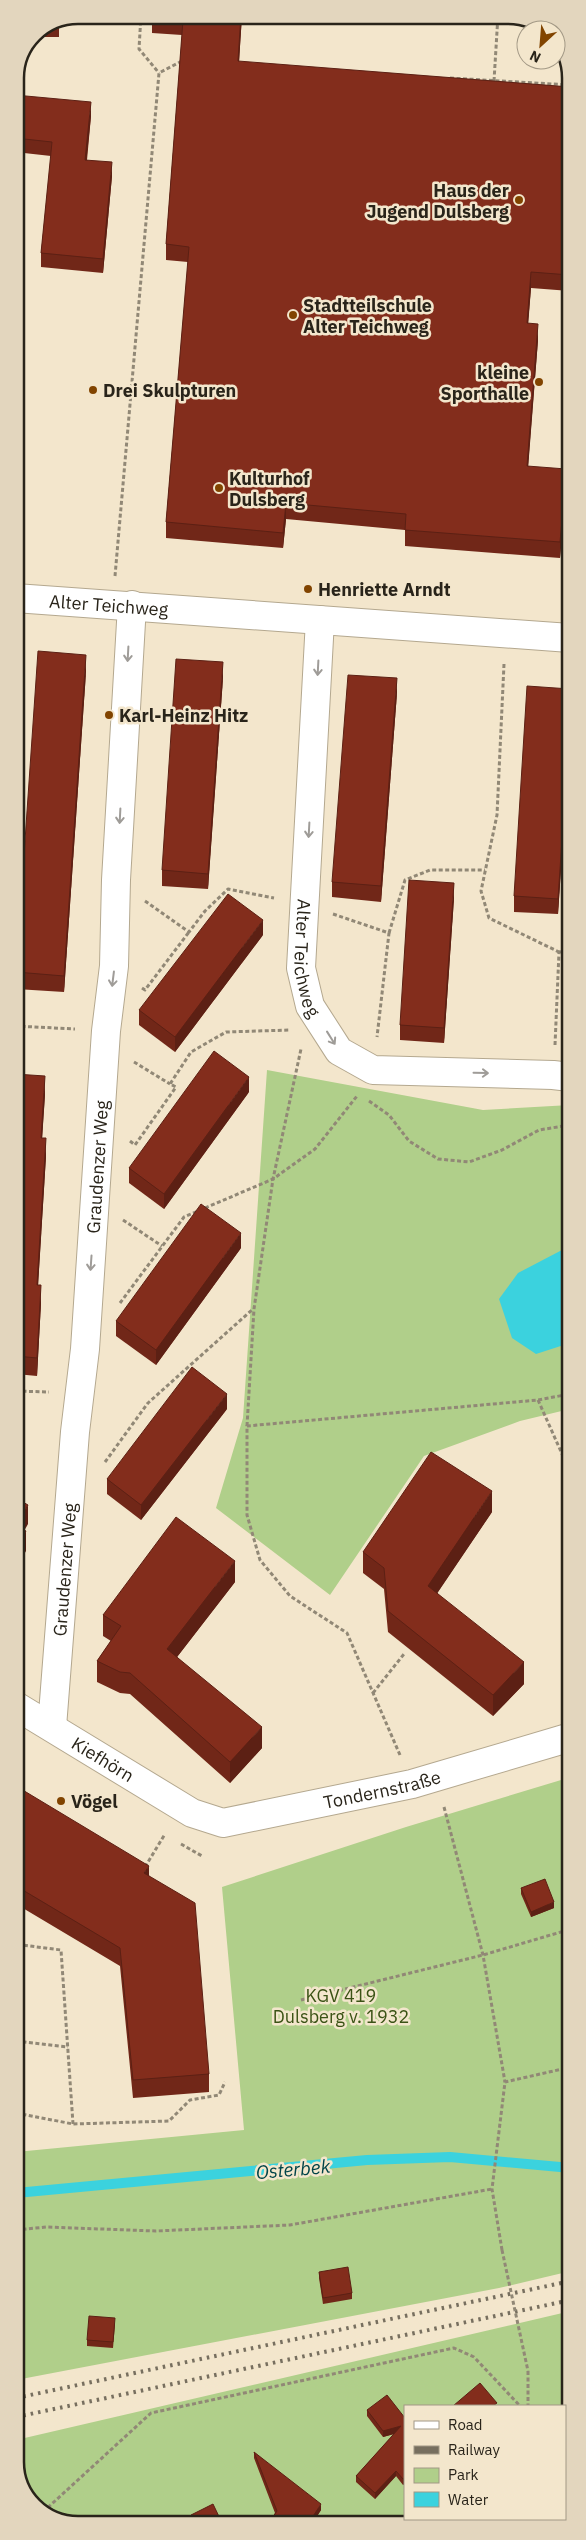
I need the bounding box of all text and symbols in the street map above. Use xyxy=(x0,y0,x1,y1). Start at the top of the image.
north arrow xyxy=(516,20,566,70)
text: N xyxy=(527,46,544,67)
place label: Haus der Jugend Dulsberg xyxy=(367,179,509,223)
marker: Haus der Jugend Dulsberg xyxy=(513,194,525,206)
place label: Stadtteilschule Alter Teichweg xyxy=(303,294,432,338)
marker: Stadtteilschule Alter Teichweg xyxy=(287,309,299,321)
place label: kleine Sporthalle xyxy=(441,361,529,405)
marker: kleine Sporthalle xyxy=(533,376,545,388)
place label: Drei Skulpturen xyxy=(103,379,236,402)
marker: Drei Skulpturen xyxy=(87,384,99,396)
place label: Kulturhof Dulsberg xyxy=(229,467,310,511)
marker: Kulturhof Dulsberg xyxy=(213,482,225,494)
place label: Henriette Arndt xyxy=(318,578,451,601)
marker: Henriette Arndt xyxy=(302,583,314,595)
street label: Alter Teichweg xyxy=(48,589,170,621)
one-way arrow xyxy=(124,646,133,662)
one-way arrow xyxy=(313,660,322,676)
place label: Karl-Heinz Hitz xyxy=(119,704,248,727)
marker: Karl-Heinz Hitz xyxy=(103,709,115,721)
one-way arrow xyxy=(115,808,124,824)
one-way arrow xyxy=(304,822,313,838)
street label: Alter Teichweg xyxy=(289,898,326,1022)
one-way arrow xyxy=(108,970,118,986)
one-way arrow xyxy=(326,1031,336,1045)
one-way arrow xyxy=(473,1068,489,1078)
street label: Graudenzer Weg xyxy=(81,1099,113,1234)
one-way arrow xyxy=(87,1254,96,1270)
street label: Graudenzer Weg xyxy=(48,1501,81,1637)
street label: Kiefhörn xyxy=(68,1731,139,1787)
street label: Tondernstraße xyxy=(321,1765,443,1813)
place label: Vögel xyxy=(71,1790,118,1813)
marker: Vögel xyxy=(55,1795,67,1807)
park label: KGV 419 Dulsberg v. 1932 xyxy=(273,1984,409,2028)
water label: Osterbek xyxy=(255,2154,332,2184)
legend xyxy=(404,2405,566,2520)
text: Road xyxy=(448,2415,483,2434)
text: Railway xyxy=(448,2440,501,2459)
text: Park xyxy=(448,2465,478,2484)
text: Water xyxy=(448,2490,489,2509)

